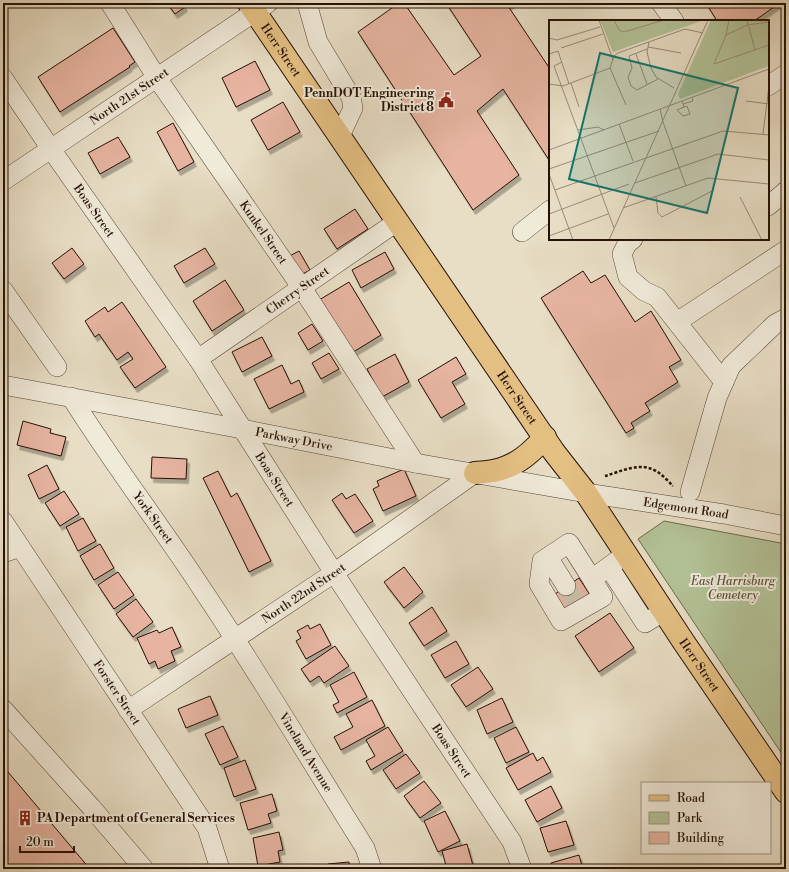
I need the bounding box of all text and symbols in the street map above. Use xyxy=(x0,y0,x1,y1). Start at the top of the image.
inset map xyxy=(549,20,769,240)
street label: Herr Street xyxy=(257,21,304,81)
street label: North 21st Street xyxy=(87,64,172,129)
place label: PennDOT Engineering District 8 xyxy=(304,86,435,115)
public building icon: PennDOT Engineering District 8 xyxy=(437,91,455,109)
street label: Boas Street xyxy=(69,181,118,241)
street label: Kunkel Street xyxy=(236,198,291,268)
street label: Cherry Street xyxy=(263,263,333,318)
street label: Herr Street xyxy=(493,368,540,428)
street label: Parkway Drive xyxy=(254,425,334,455)
street label: Boas Street xyxy=(251,449,298,511)
street label: York Street xyxy=(129,488,177,547)
street label: Edgemont Road xyxy=(642,495,730,523)
street label: North 22nd Street xyxy=(259,560,349,627)
park label: East Harrisburg Cemetery xyxy=(690,574,776,603)
street label: Herr Street xyxy=(676,636,723,696)
street label: Forster Street xyxy=(90,658,144,729)
street label: Vineland Avenue xyxy=(275,709,336,795)
street label: Boas Street xyxy=(428,721,475,782)
legend xyxy=(641,782,771,854)
text: Road xyxy=(677,791,705,806)
building icon: PA Department of General Services xyxy=(16,809,34,827)
place label: PA Department of General Services xyxy=(37,811,235,826)
text: Park xyxy=(677,811,703,826)
scale bar xyxy=(20,828,74,854)
text: Building xyxy=(676,831,725,846)
text: 20 m xyxy=(26,835,54,850)

